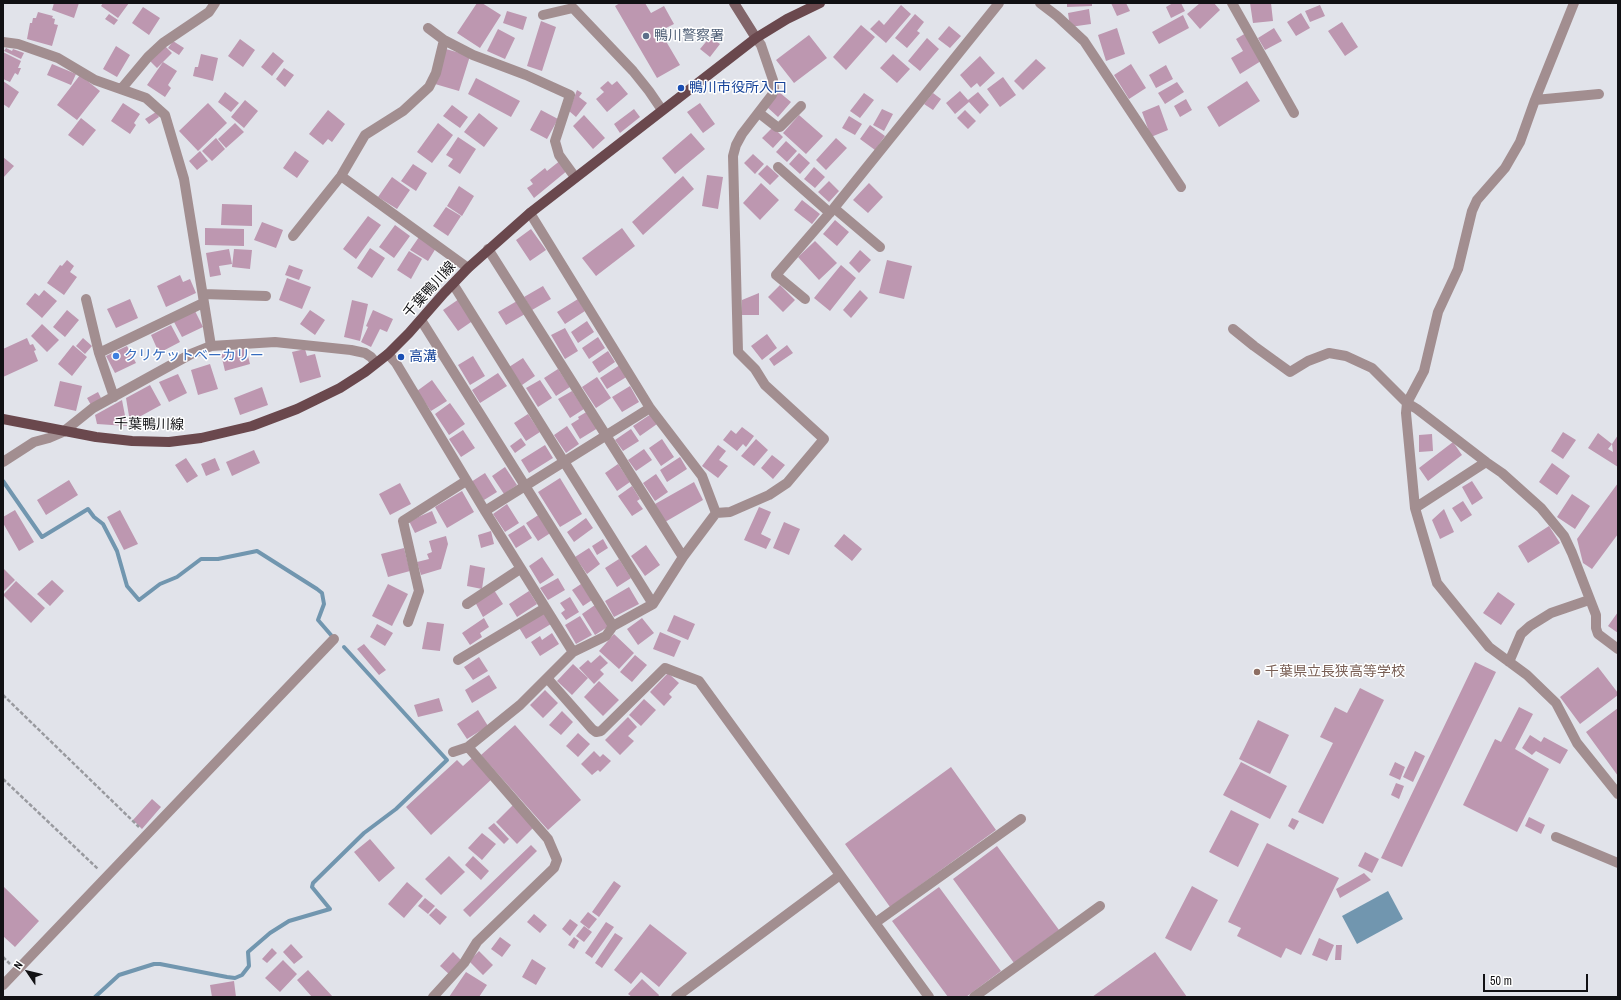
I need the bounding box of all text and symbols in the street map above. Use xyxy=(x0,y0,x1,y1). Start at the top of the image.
place label: 鴨川警察署 xyxy=(654,28,724,44)
marker: 鴨川警察署 xyxy=(641,31,651,41)
place label: 鴨川市役所入口 xyxy=(689,80,787,96)
marker: 鴨川市役所入口 xyxy=(676,83,686,93)
street label: 千葉鴨川線 xyxy=(400,258,460,322)
place label: クリケットベーカリー xyxy=(124,348,264,364)
place label: 高溝 xyxy=(409,349,437,365)
marker: クリケットベーカリー xyxy=(111,351,121,361)
marker: 高溝 xyxy=(396,352,406,362)
street label: 千葉鴨川線 xyxy=(114,416,184,434)
place label: 千葉県立長狭高等学校 xyxy=(1265,664,1405,680)
marker: 千葉県立長狭高等学校 xyxy=(1252,667,1262,677)
north arrow xyxy=(8,952,48,992)
text: N xyxy=(11,958,26,972)
scale bar xyxy=(1485,966,1590,992)
text: 50 m xyxy=(1490,973,1512,989)

